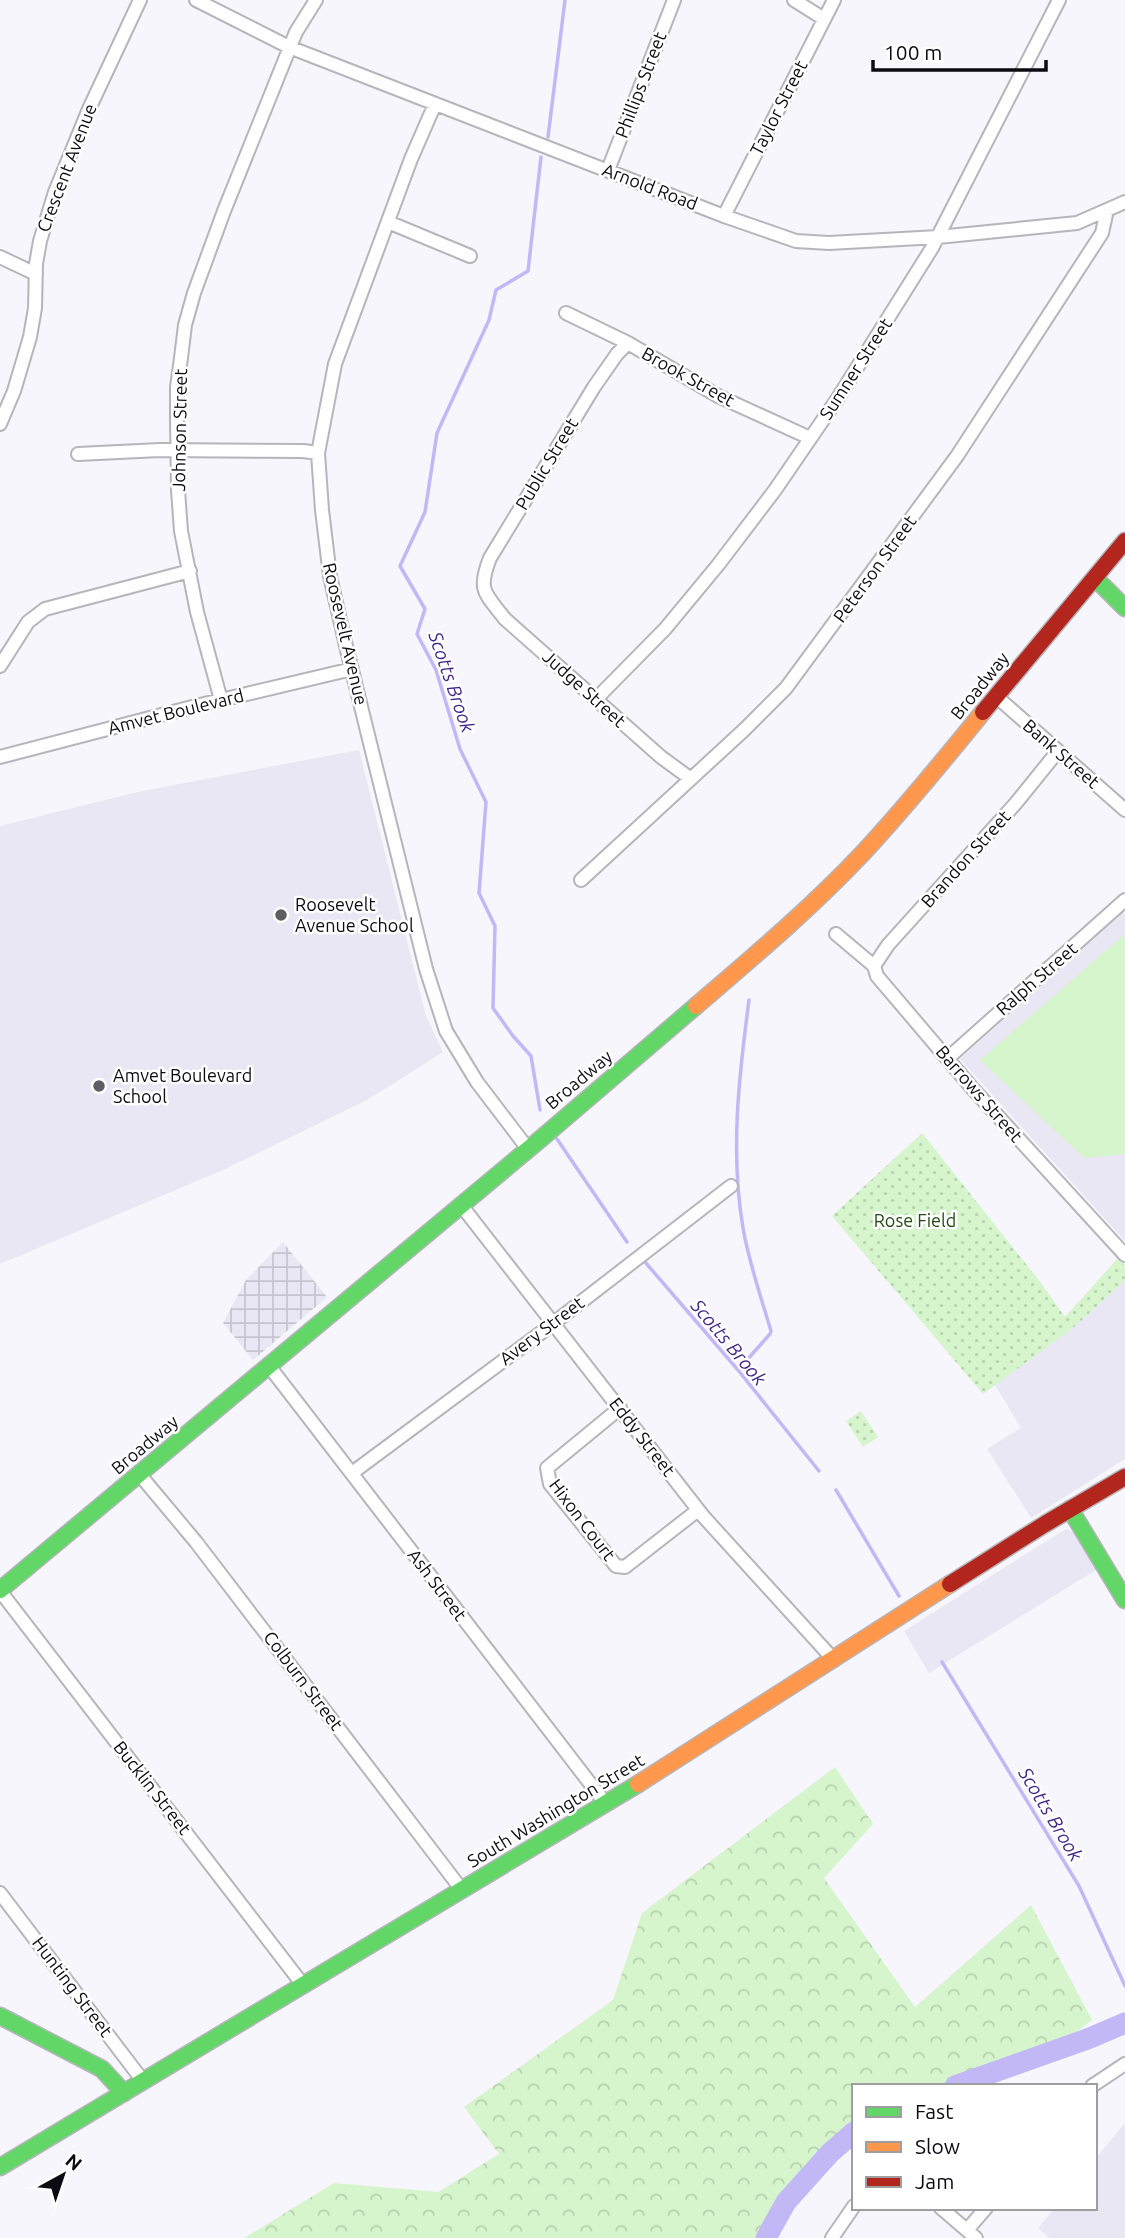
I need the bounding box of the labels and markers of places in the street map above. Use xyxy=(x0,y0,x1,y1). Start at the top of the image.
place label: Roosevelt Avenue School xyxy=(295,894,414,935)
marker: Roosevelt Avenue School xyxy=(273,907,289,923)
place label: Amvet Boulevard School xyxy=(113,1065,252,1106)
marker: Amvet Boulevard School xyxy=(91,1078,107,1094)

